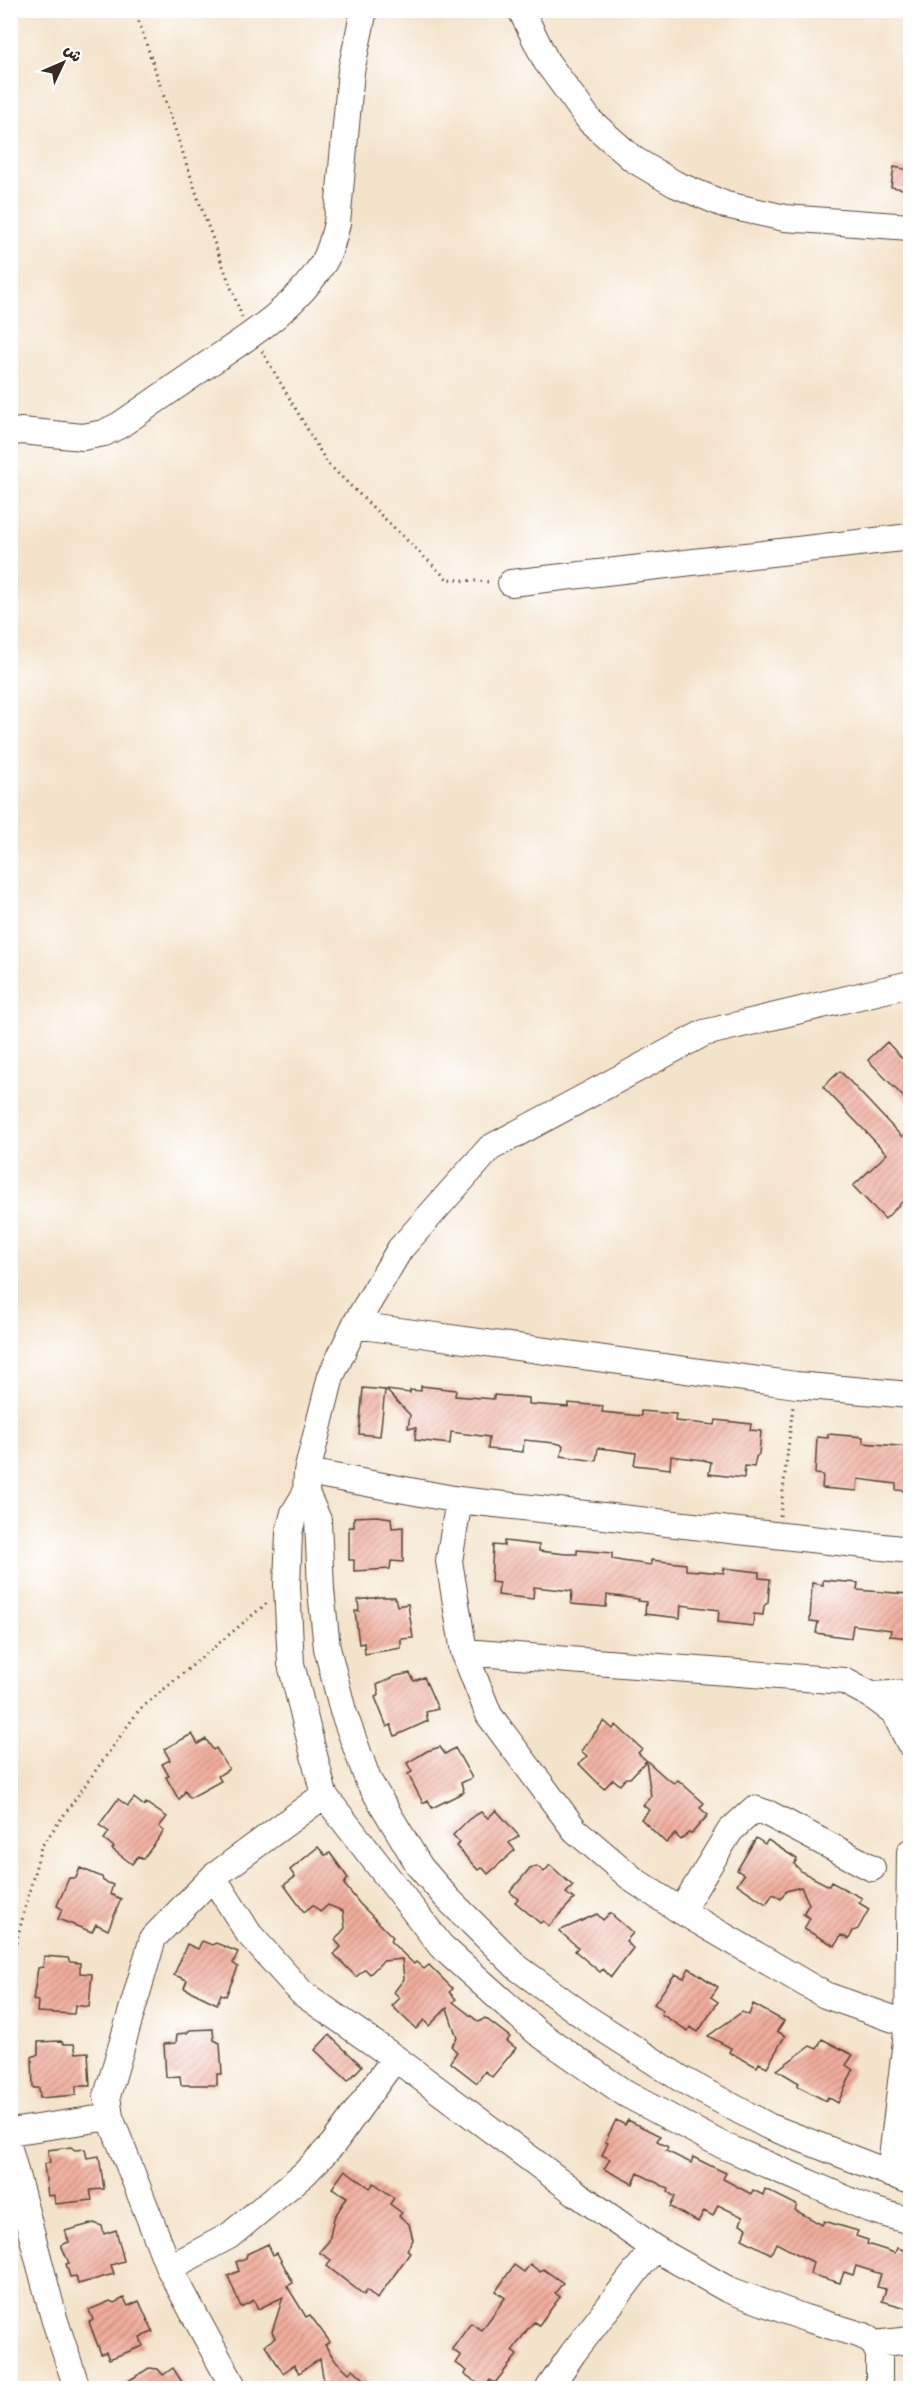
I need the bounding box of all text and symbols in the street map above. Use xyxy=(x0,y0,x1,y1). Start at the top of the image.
north arrow xyxy=(33,33,93,93)
text: ش xyxy=(59,40,86,67)

